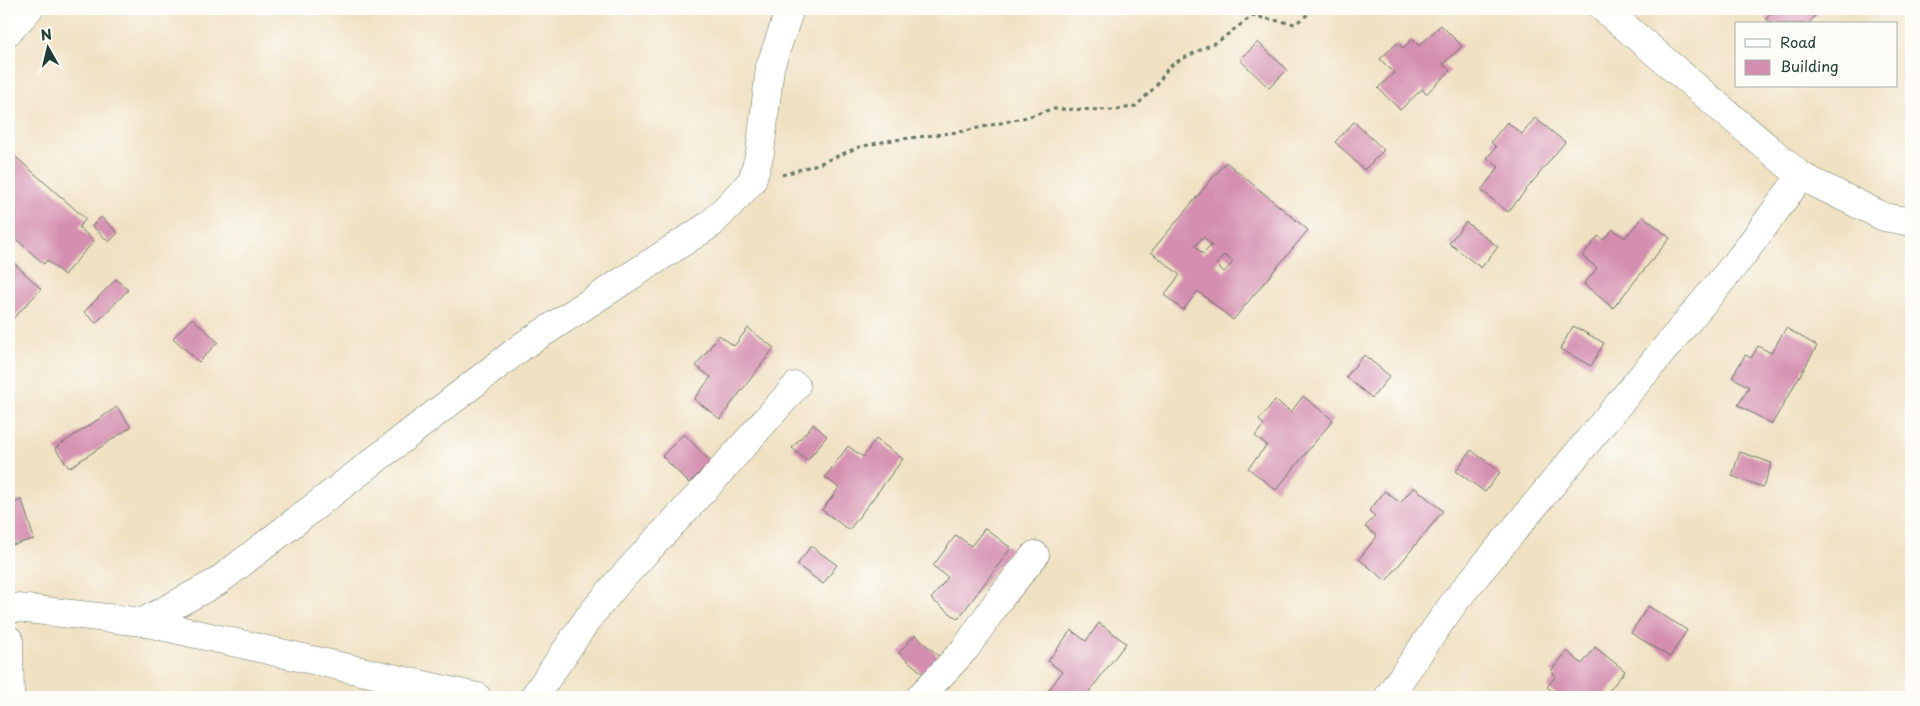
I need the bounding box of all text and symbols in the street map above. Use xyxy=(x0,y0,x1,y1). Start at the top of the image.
north arrow xyxy=(22,22,72,72)
legend xyxy=(1735,22,1898,88)
text: N xyxy=(39,23,53,46)
text: Road xyxy=(1780,30,1816,53)
text: Building xyxy=(1780,54,1839,77)

